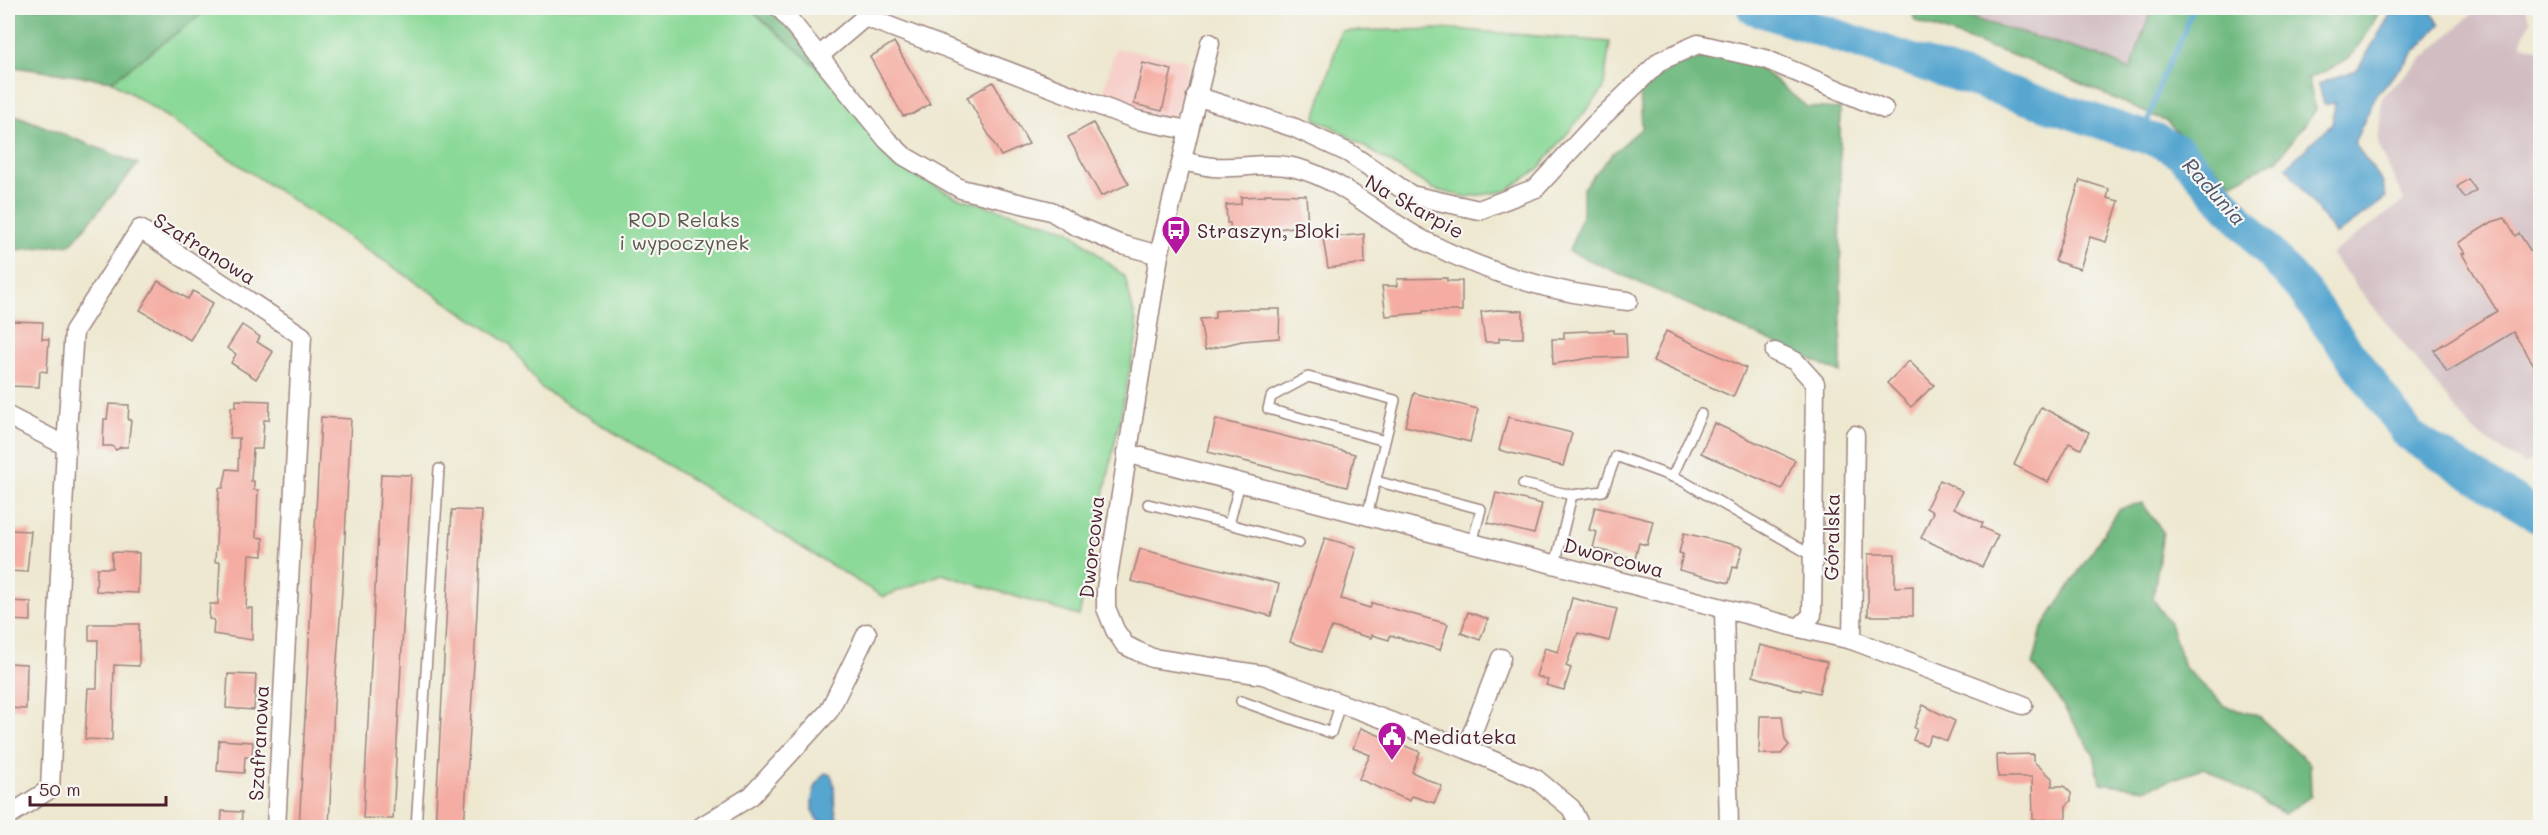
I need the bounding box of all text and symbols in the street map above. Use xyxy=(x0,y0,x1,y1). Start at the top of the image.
water label: Radunia xyxy=(2177,151,2253,231)
street label: Na Skarpie xyxy=(1361,168,1469,244)
street label: Szafranowa xyxy=(149,206,261,290)
park label: ROD Relaks i wypoczynek xyxy=(619,206,749,255)
bus stop icon: Straszyn, Bloki xyxy=(1160,214,1192,256)
place label: Straszyn, Bloki xyxy=(1197,217,1340,243)
street label: Góralska xyxy=(1817,493,1845,581)
street label: Dworcowa xyxy=(1073,495,1109,599)
street label: Dworcowa xyxy=(1561,531,1667,583)
street label: Szafranowa xyxy=(242,684,274,802)
public building icon: Mediateka xyxy=(1376,720,1408,762)
place label: Mediateka xyxy=(1413,723,1517,749)
scale bar xyxy=(30,769,166,807)
text: 50 m xyxy=(39,777,81,801)

